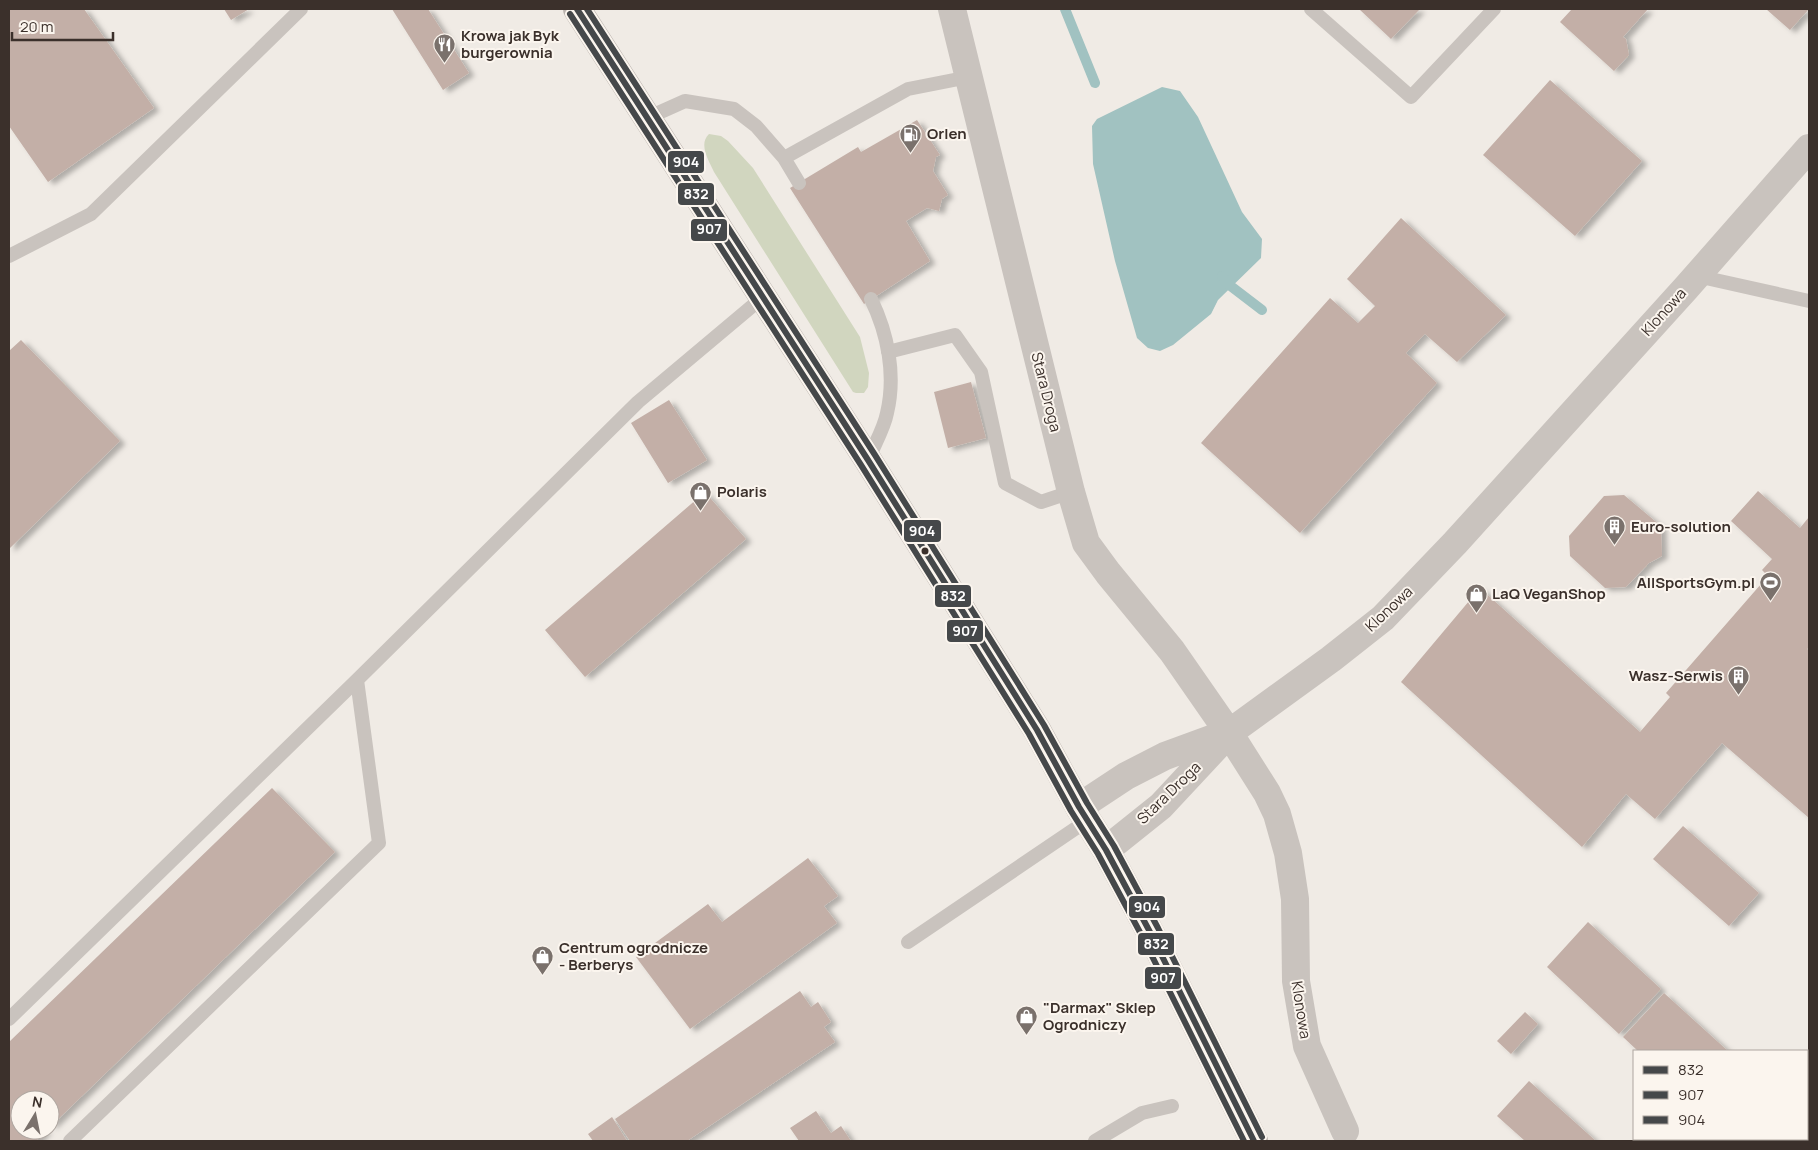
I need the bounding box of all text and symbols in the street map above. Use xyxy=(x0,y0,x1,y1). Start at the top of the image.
scale bar xyxy=(12,10,114,42)
text: 20 m xyxy=(20,16,53,37)
place label: Krowa jak Byk burgerownia xyxy=(461,25,560,63)
restaurant icon: Krowa jak Byk burgerownia xyxy=(433,33,457,64)
fuel station icon: Orlen xyxy=(899,122,923,153)
place label: Orlen xyxy=(927,123,967,144)
line badge: 904 xyxy=(667,150,705,174)
text: 904 xyxy=(673,152,699,171)
line badge: 832 xyxy=(677,182,715,206)
text: 832 xyxy=(683,184,709,203)
line badge: 907 xyxy=(690,218,728,242)
text: 907 xyxy=(696,219,722,238)
street label: Klonowa xyxy=(1636,283,1691,340)
street label: Stara Droga xyxy=(1026,350,1067,434)
shop icon: Polaris xyxy=(689,480,713,511)
place label: Polaris xyxy=(717,481,767,502)
building icon: Euro-solution xyxy=(1603,515,1627,546)
place label: Euro-solution xyxy=(1631,516,1731,537)
line badge: 904 xyxy=(903,519,942,543)
text: 904 xyxy=(909,521,935,540)
unlabelled marker xyxy=(920,546,930,556)
sports icon: AllSportsGym.pl xyxy=(1759,571,1783,602)
place label: AllSportsGym.pl xyxy=(1637,572,1755,593)
street label: Klonowa xyxy=(1360,581,1417,636)
shop icon: LaQ VeganShop xyxy=(1464,582,1488,613)
place label: LaQ VeganShop xyxy=(1492,583,1606,604)
line badge: 832 xyxy=(934,584,972,608)
text: 832 xyxy=(940,586,966,605)
line badge: 907 xyxy=(946,619,984,643)
text: 907 xyxy=(952,621,978,640)
building icon: Wasz-Serwis xyxy=(1727,664,1751,695)
place label: Wasz-Serwis xyxy=(1629,665,1723,686)
street label: Stara Droga xyxy=(1132,757,1205,828)
line badge: 904 xyxy=(1128,895,1166,919)
text: 904 xyxy=(1134,897,1160,916)
line badge: 832 xyxy=(1137,932,1175,956)
text: 832 xyxy=(1143,934,1169,953)
place label: Centrum ogrodnicze - Berberys xyxy=(559,937,708,975)
shop icon: Centrum ogrodnicze - Berberys xyxy=(531,945,555,976)
line badge: 907 xyxy=(1144,966,1182,990)
text: 907 xyxy=(1150,968,1176,987)
street label: Klonowa xyxy=(1287,980,1316,1040)
place label: "Darmax" Sklep Ogrodniczy xyxy=(1043,997,1156,1035)
shop icon: "Darmax" Sklep Ogrodniczy xyxy=(1015,1005,1039,1036)
legend xyxy=(1633,1050,1808,1140)
text: 832 xyxy=(1678,1059,1704,1080)
text: 907 xyxy=(1678,1084,1704,1105)
north arrow xyxy=(10,1090,60,1140)
text: N xyxy=(31,1091,44,1112)
text: 904 xyxy=(1678,1109,1705,1130)

